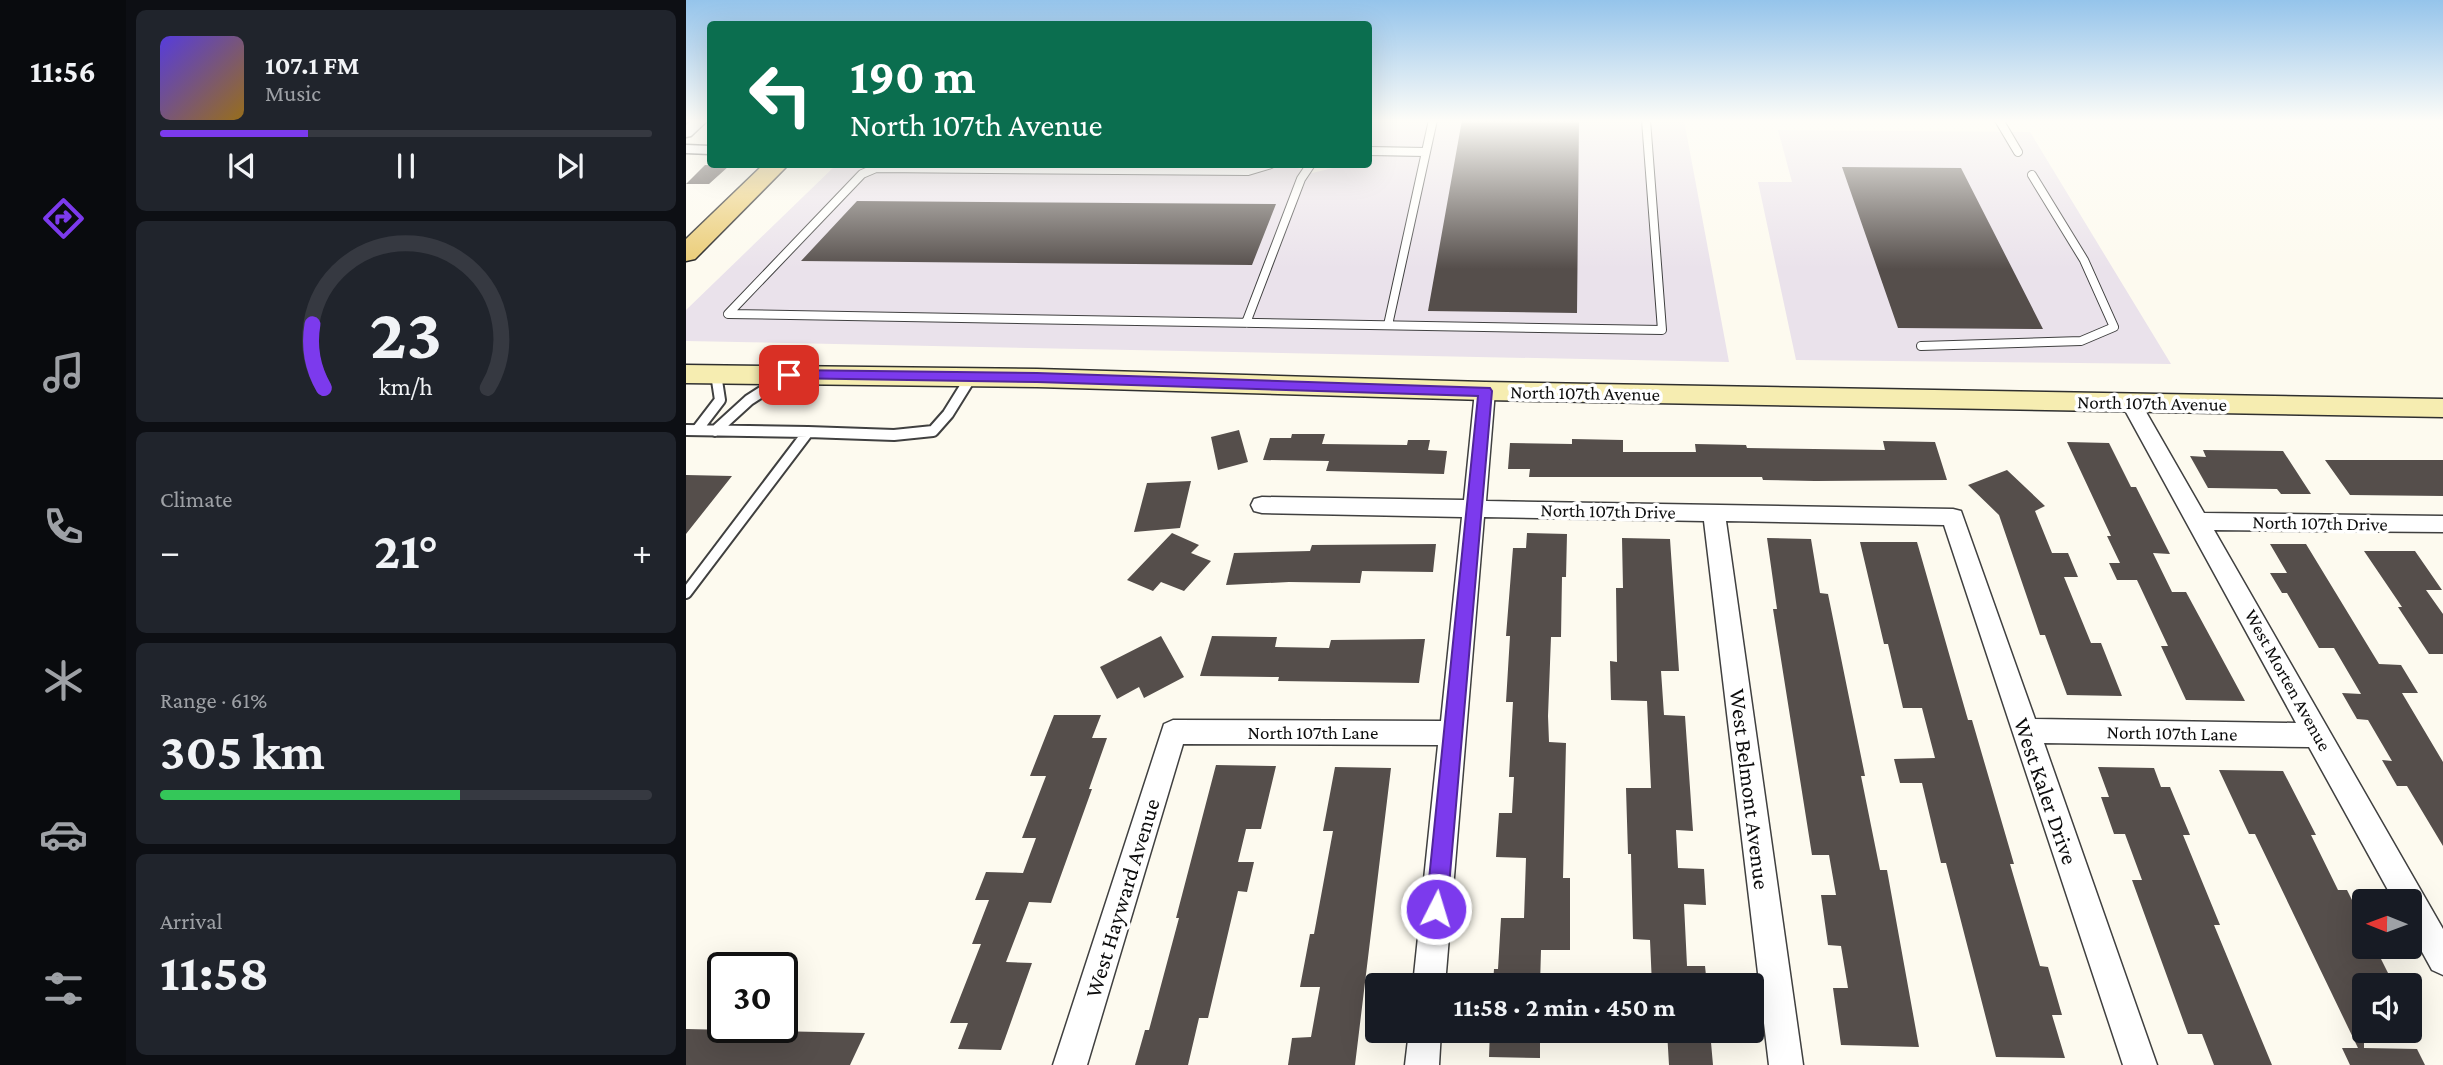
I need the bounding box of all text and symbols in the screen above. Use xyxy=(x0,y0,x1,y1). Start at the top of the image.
icon: left xyxy=(735,49,826,140)
text: 190 m xyxy=(850,49,976,104)
text: 107.1 FM xyxy=(265,51,359,80)
text: 11:56 xyxy=(30,53,96,89)
text: Music xyxy=(265,80,321,106)
text: North 107th Avenue xyxy=(850,107,1102,143)
icon: previous xyxy=(223,147,261,185)
icon: pause xyxy=(387,147,425,185)
icon: next xyxy=(551,147,589,185)
icon: directions xyxy=(39,194,88,243)
text: 23 xyxy=(370,293,442,374)
pin xyxy=(759,345,819,405)
icon: music xyxy=(39,348,88,397)
icon: arrive xyxy=(770,356,808,394)
text: km/h xyxy=(379,372,433,399)
street label: North 107th Avenue xyxy=(1510,381,1660,405)
street label: North 107th Avenue xyxy=(2077,391,2227,415)
text: Climate xyxy=(160,486,232,512)
street label: North 107th Drive xyxy=(1540,499,1676,523)
icon: phone xyxy=(39,502,88,551)
street label: North 107th Drive xyxy=(2252,511,2388,535)
text: 21° xyxy=(374,521,438,579)
text: − xyxy=(160,530,180,572)
text: + xyxy=(632,530,652,572)
street label: West Morten Avenue xyxy=(2240,606,2336,754)
icon: climate xyxy=(39,656,88,705)
text: Range · 61% xyxy=(160,687,267,713)
street label: West Belmont Avenue xyxy=(1725,687,1775,891)
street label: West Kaler Drive xyxy=(2009,714,2083,868)
street label: North 107th Lane xyxy=(2106,721,2238,745)
text: 305 km xyxy=(160,722,325,780)
street label: North 107th Lane xyxy=(1248,722,1378,743)
street label: West Hayward Avenue xyxy=(1079,795,1165,1001)
icon: car xyxy=(39,810,88,859)
position arrow xyxy=(1399,872,1473,946)
north arrow xyxy=(2352,889,2422,959)
map controls xyxy=(2352,889,2422,1043)
text: Arrival xyxy=(160,908,223,934)
text: 11:58 xyxy=(160,943,269,1001)
speed limit sign: 30 xyxy=(707,952,798,1043)
icon: filters xyxy=(39,964,88,1013)
button: sound xyxy=(2352,973,2422,1043)
text: 11:58 · 2 min · 450 m xyxy=(1454,993,1675,1022)

